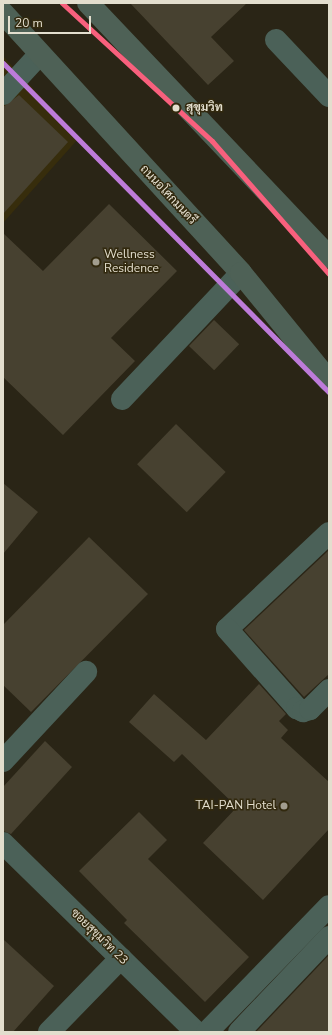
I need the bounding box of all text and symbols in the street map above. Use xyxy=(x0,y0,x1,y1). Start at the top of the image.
scale bar xyxy=(10,8,93,34)
text: 20 m xyxy=(15,15,43,31)
marker: สุขุมวิท xyxy=(169,101,183,115)
place label: สุขุมวิท xyxy=(186,101,223,115)
street label: ถนนอโศกมนตรี xyxy=(137,162,199,228)
place label: Wellness Residence xyxy=(104,248,159,276)
marker: Wellness Residence xyxy=(91,257,101,267)
place label: TAI-PAN Hotel xyxy=(196,799,276,813)
marker: TAI-PAN Hotel xyxy=(279,801,289,811)
street label: ซอยสุขุมวิท 23 xyxy=(67,906,131,968)

